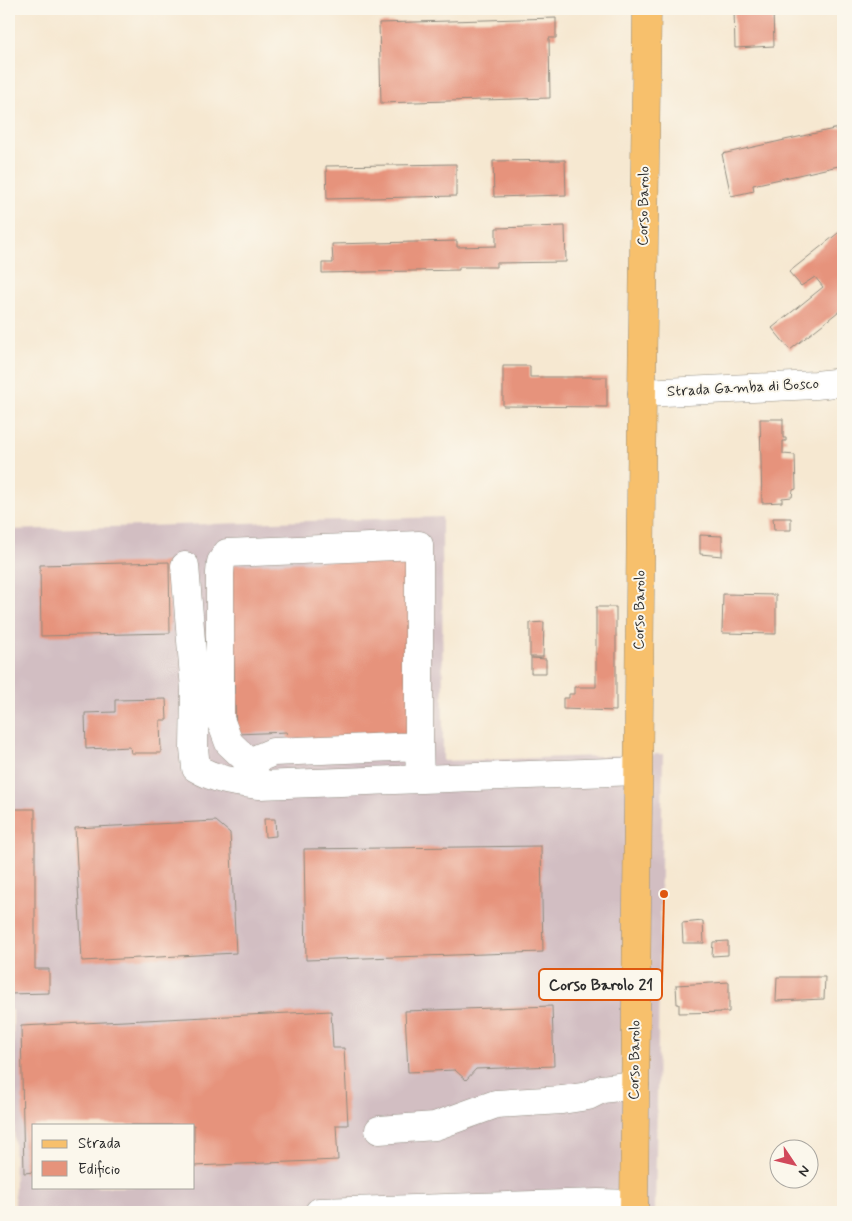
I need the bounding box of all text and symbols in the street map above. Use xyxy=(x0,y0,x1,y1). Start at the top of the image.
street label: Corso Barolo xyxy=(633,166,655,246)
street label: Strada Gamba di Bosco xyxy=(667,374,819,402)
street label: Corso Barolo xyxy=(629,570,651,650)
callout: Corso Barolo 21 xyxy=(539,969,662,1000)
text: Corso Barolo 21 xyxy=(549,975,653,996)
street label: Corso Barolo xyxy=(624,1020,646,1100)
legend xyxy=(32,1124,195,1188)
text: Strada xyxy=(78,1134,121,1154)
north arrow xyxy=(770,1138,820,1188)
text: Edificio xyxy=(78,1160,120,1180)
text: N xyxy=(794,1162,814,1180)

